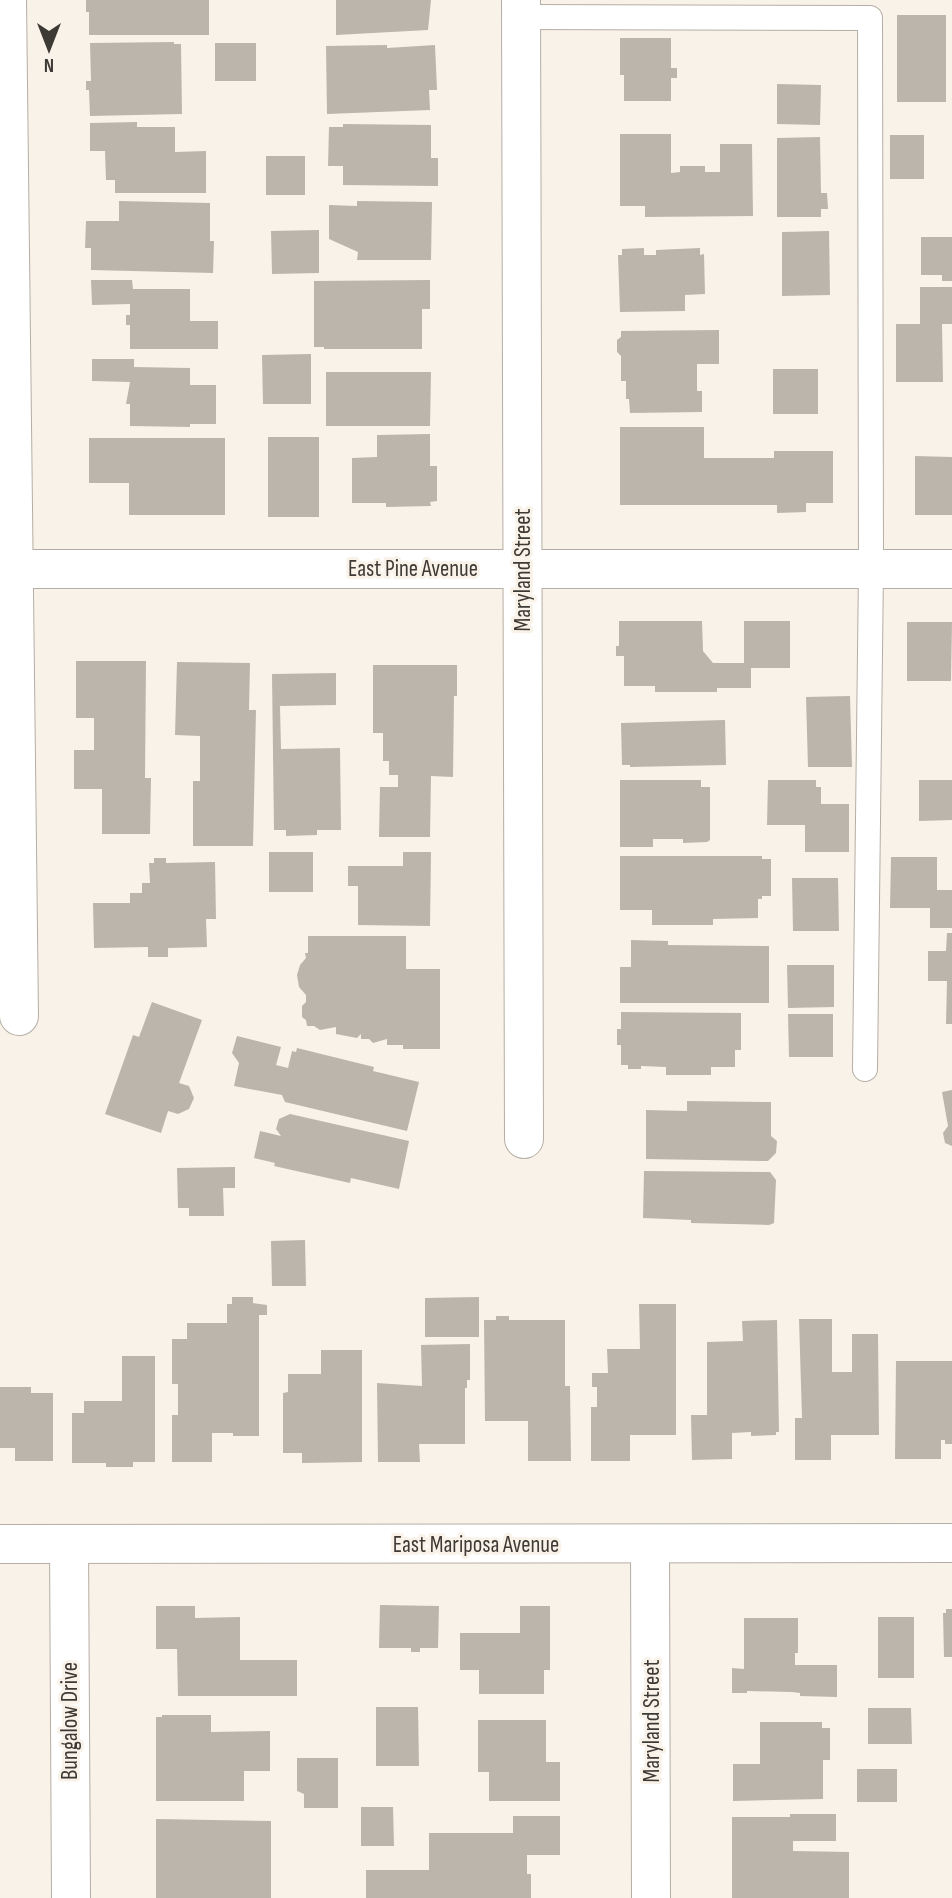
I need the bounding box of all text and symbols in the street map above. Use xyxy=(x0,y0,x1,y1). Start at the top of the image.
north arrow xyxy=(14,14,84,84)
text: N xyxy=(44,53,54,76)
street label: Maryland Street xyxy=(509,509,537,631)
street label: East Pine Avenue xyxy=(348,555,478,583)
street label: East Mariposa Avenue xyxy=(393,1531,559,1559)
street label: Maryland Street xyxy=(638,1660,666,1782)
street label: Bungalow Drive xyxy=(56,1662,84,1780)

